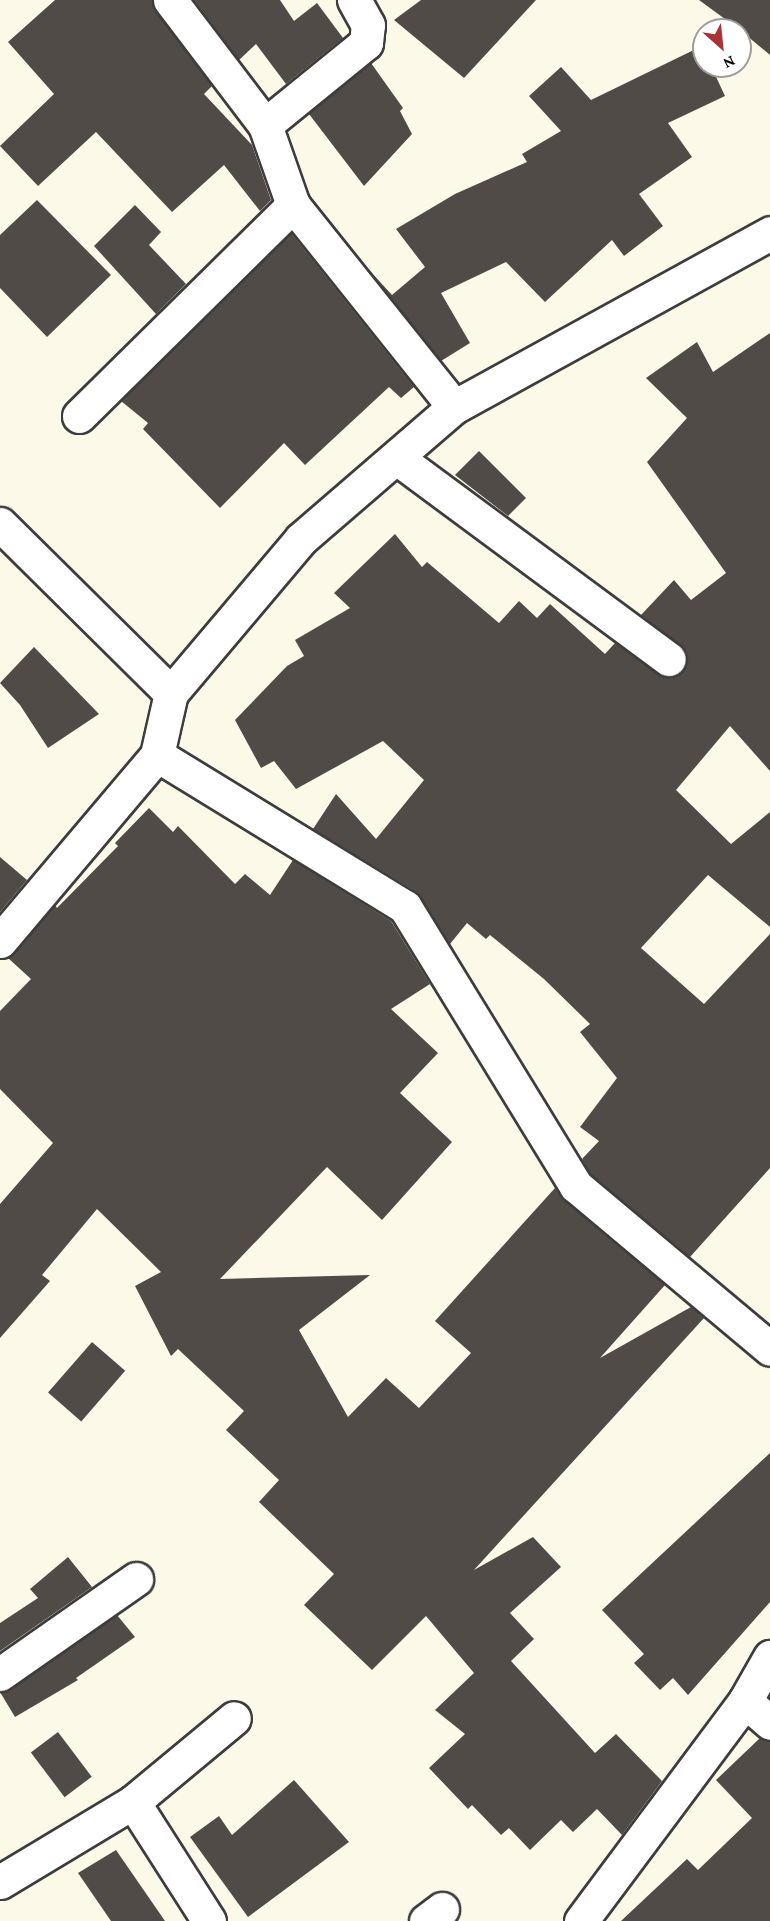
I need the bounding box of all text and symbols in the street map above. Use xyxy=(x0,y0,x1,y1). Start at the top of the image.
north arrow xyxy=(692,18,752,78)
text: N xyxy=(721,53,738,73)

